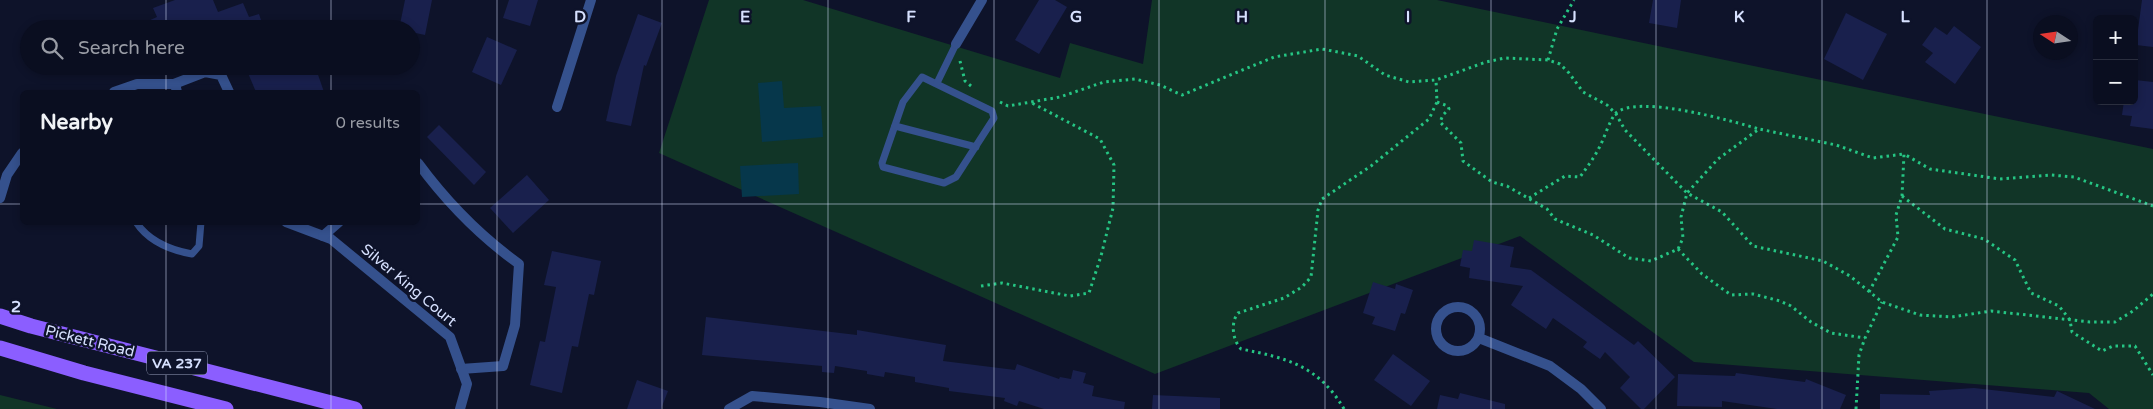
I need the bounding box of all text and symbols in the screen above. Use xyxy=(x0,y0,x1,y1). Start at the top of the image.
text: D xyxy=(574,7,586,27)
text: E xyxy=(740,7,750,27)
text: F xyxy=(906,7,916,27)
text: G xyxy=(1070,7,1082,27)
text: H xyxy=(1236,7,1248,27)
text: I xyxy=(1406,7,1410,27)
text: J xyxy=(1568,7,1577,27)
text: K xyxy=(1734,7,1745,27)
text: L xyxy=(1900,7,1910,27)
north arrow xyxy=(2033,15,2078,60)
map controls xyxy=(2093,15,2138,105)
button: + xyxy=(2093,15,2138,60)
search box xyxy=(20,20,420,75)
icon: search xyxy=(38,34,66,62)
text: Search here xyxy=(78,37,185,59)
button: − xyxy=(2093,60,2138,105)
text: Nearby xyxy=(40,110,113,135)
text: 0 results xyxy=(336,113,400,133)
street label: Silver King Court xyxy=(358,240,460,330)
text: 2 xyxy=(11,297,21,317)
street label: Pickett Road xyxy=(44,321,136,361)
road number: VA 237 xyxy=(147,352,207,374)

